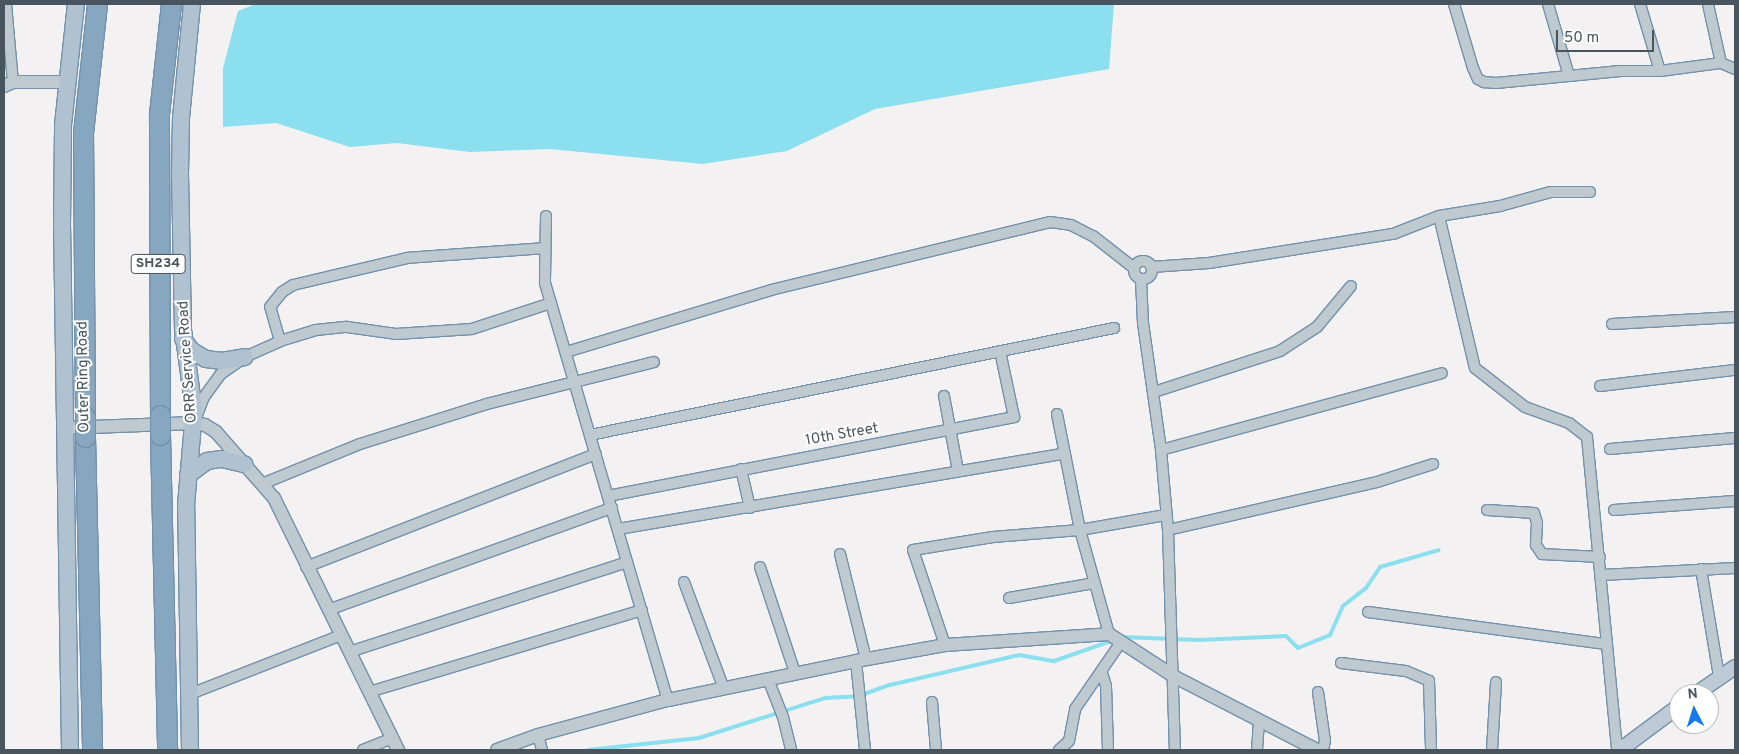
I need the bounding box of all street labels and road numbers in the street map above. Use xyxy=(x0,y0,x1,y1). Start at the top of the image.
road number: SH234 xyxy=(130,252,186,276)
street label: ORR Service Road xyxy=(175,300,201,424)
street label: Outer Ring Road xyxy=(74,321,94,433)
street label: 10th Street xyxy=(804,420,880,450)

